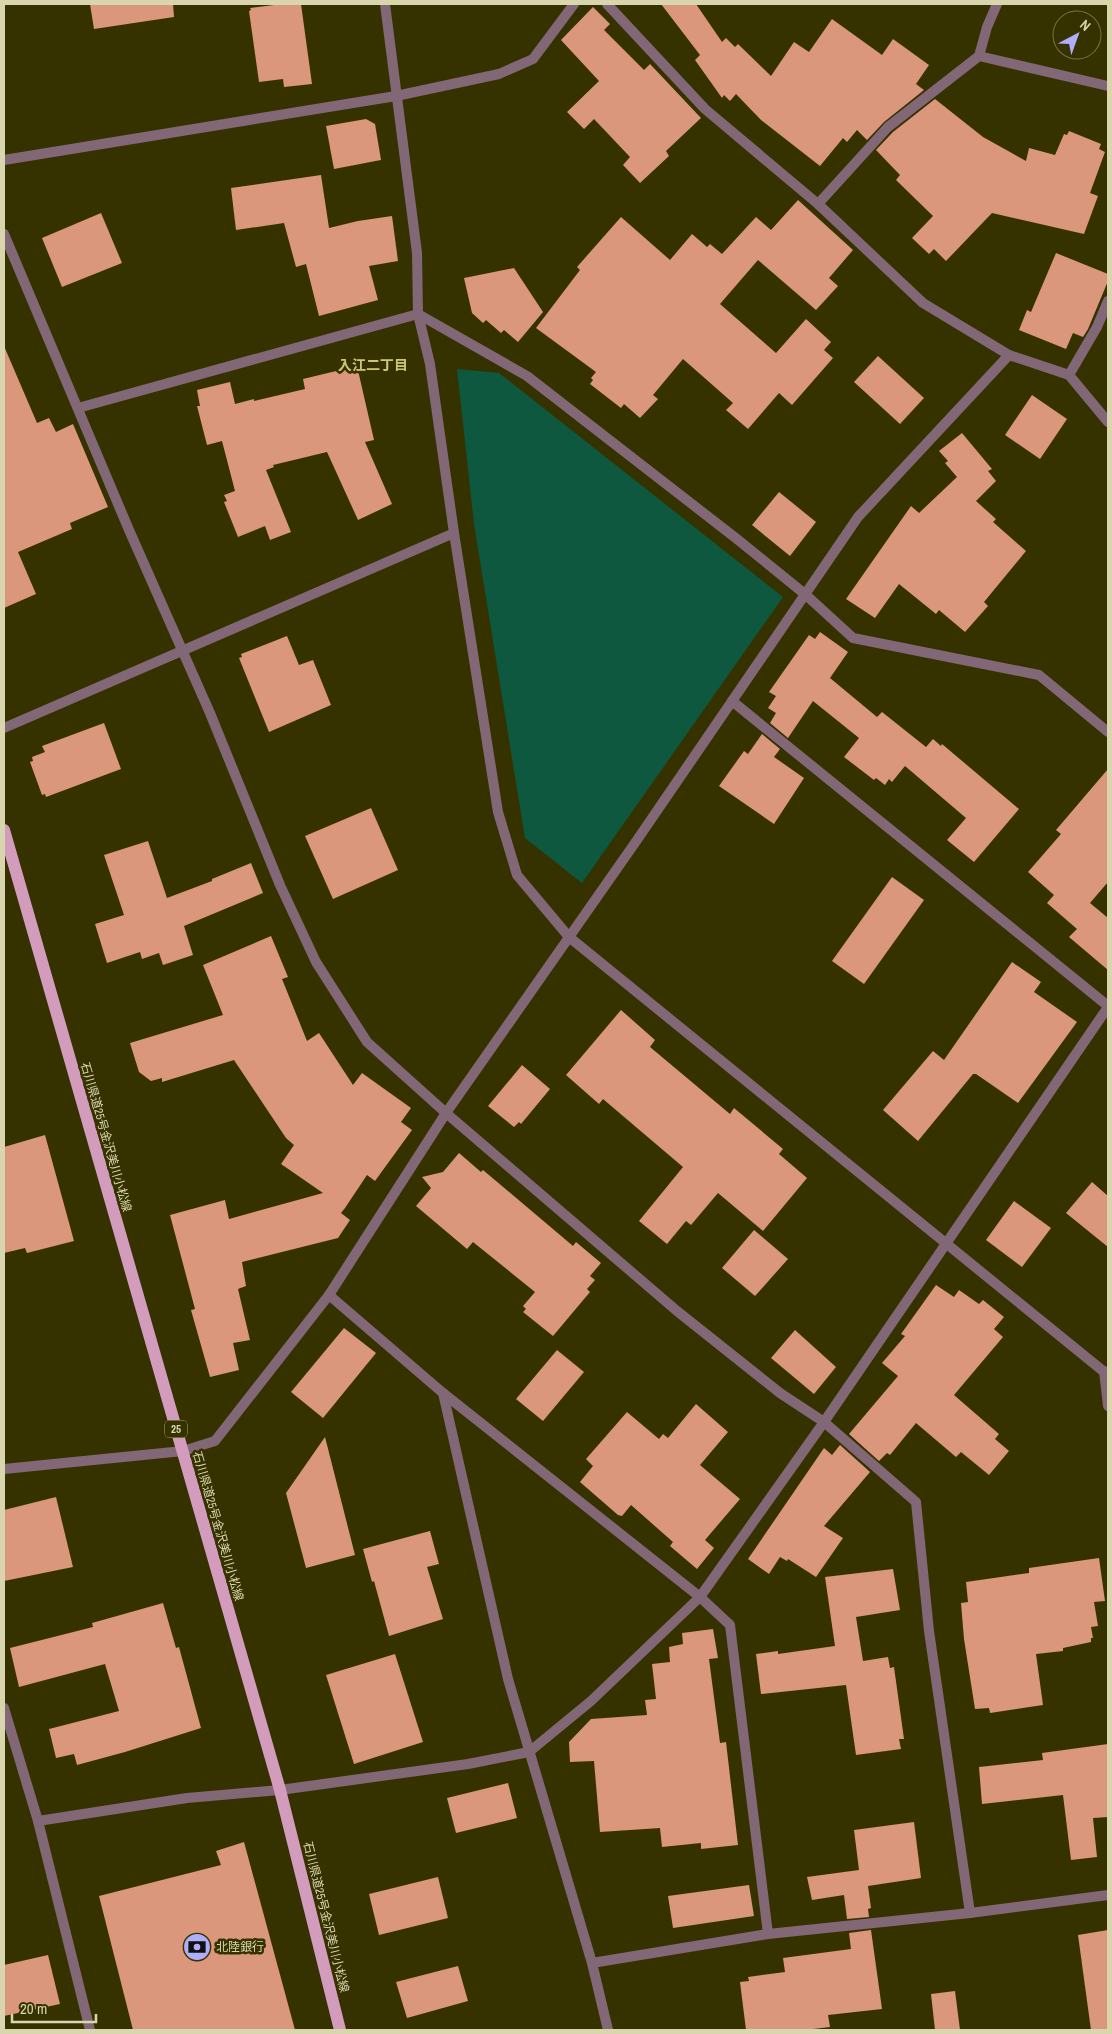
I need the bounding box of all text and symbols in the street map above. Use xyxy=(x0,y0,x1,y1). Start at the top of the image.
north arrow xyxy=(1052,10,1102,60)
text: N xyxy=(1076,16,1095,35)
district label: 入江二丁目 xyxy=(338,356,408,374)
street label: 石川県道25号金沢美川小松線 xyxy=(77,1060,135,1214)
road number: 25 xyxy=(165,1420,187,1438)
street label: 石川県道25号金沢美川小松線 xyxy=(189,1449,247,1603)
street label: 石川県道25号金沢美川小松線 xyxy=(299,1840,353,1994)
bank icon: 北陸銀行 xyxy=(182,1932,212,1962)
place label: 北陸銀行 xyxy=(216,1939,264,1955)
scale bar xyxy=(12,1992,96,2024)
text: 20 m xyxy=(20,1998,47,2019)

